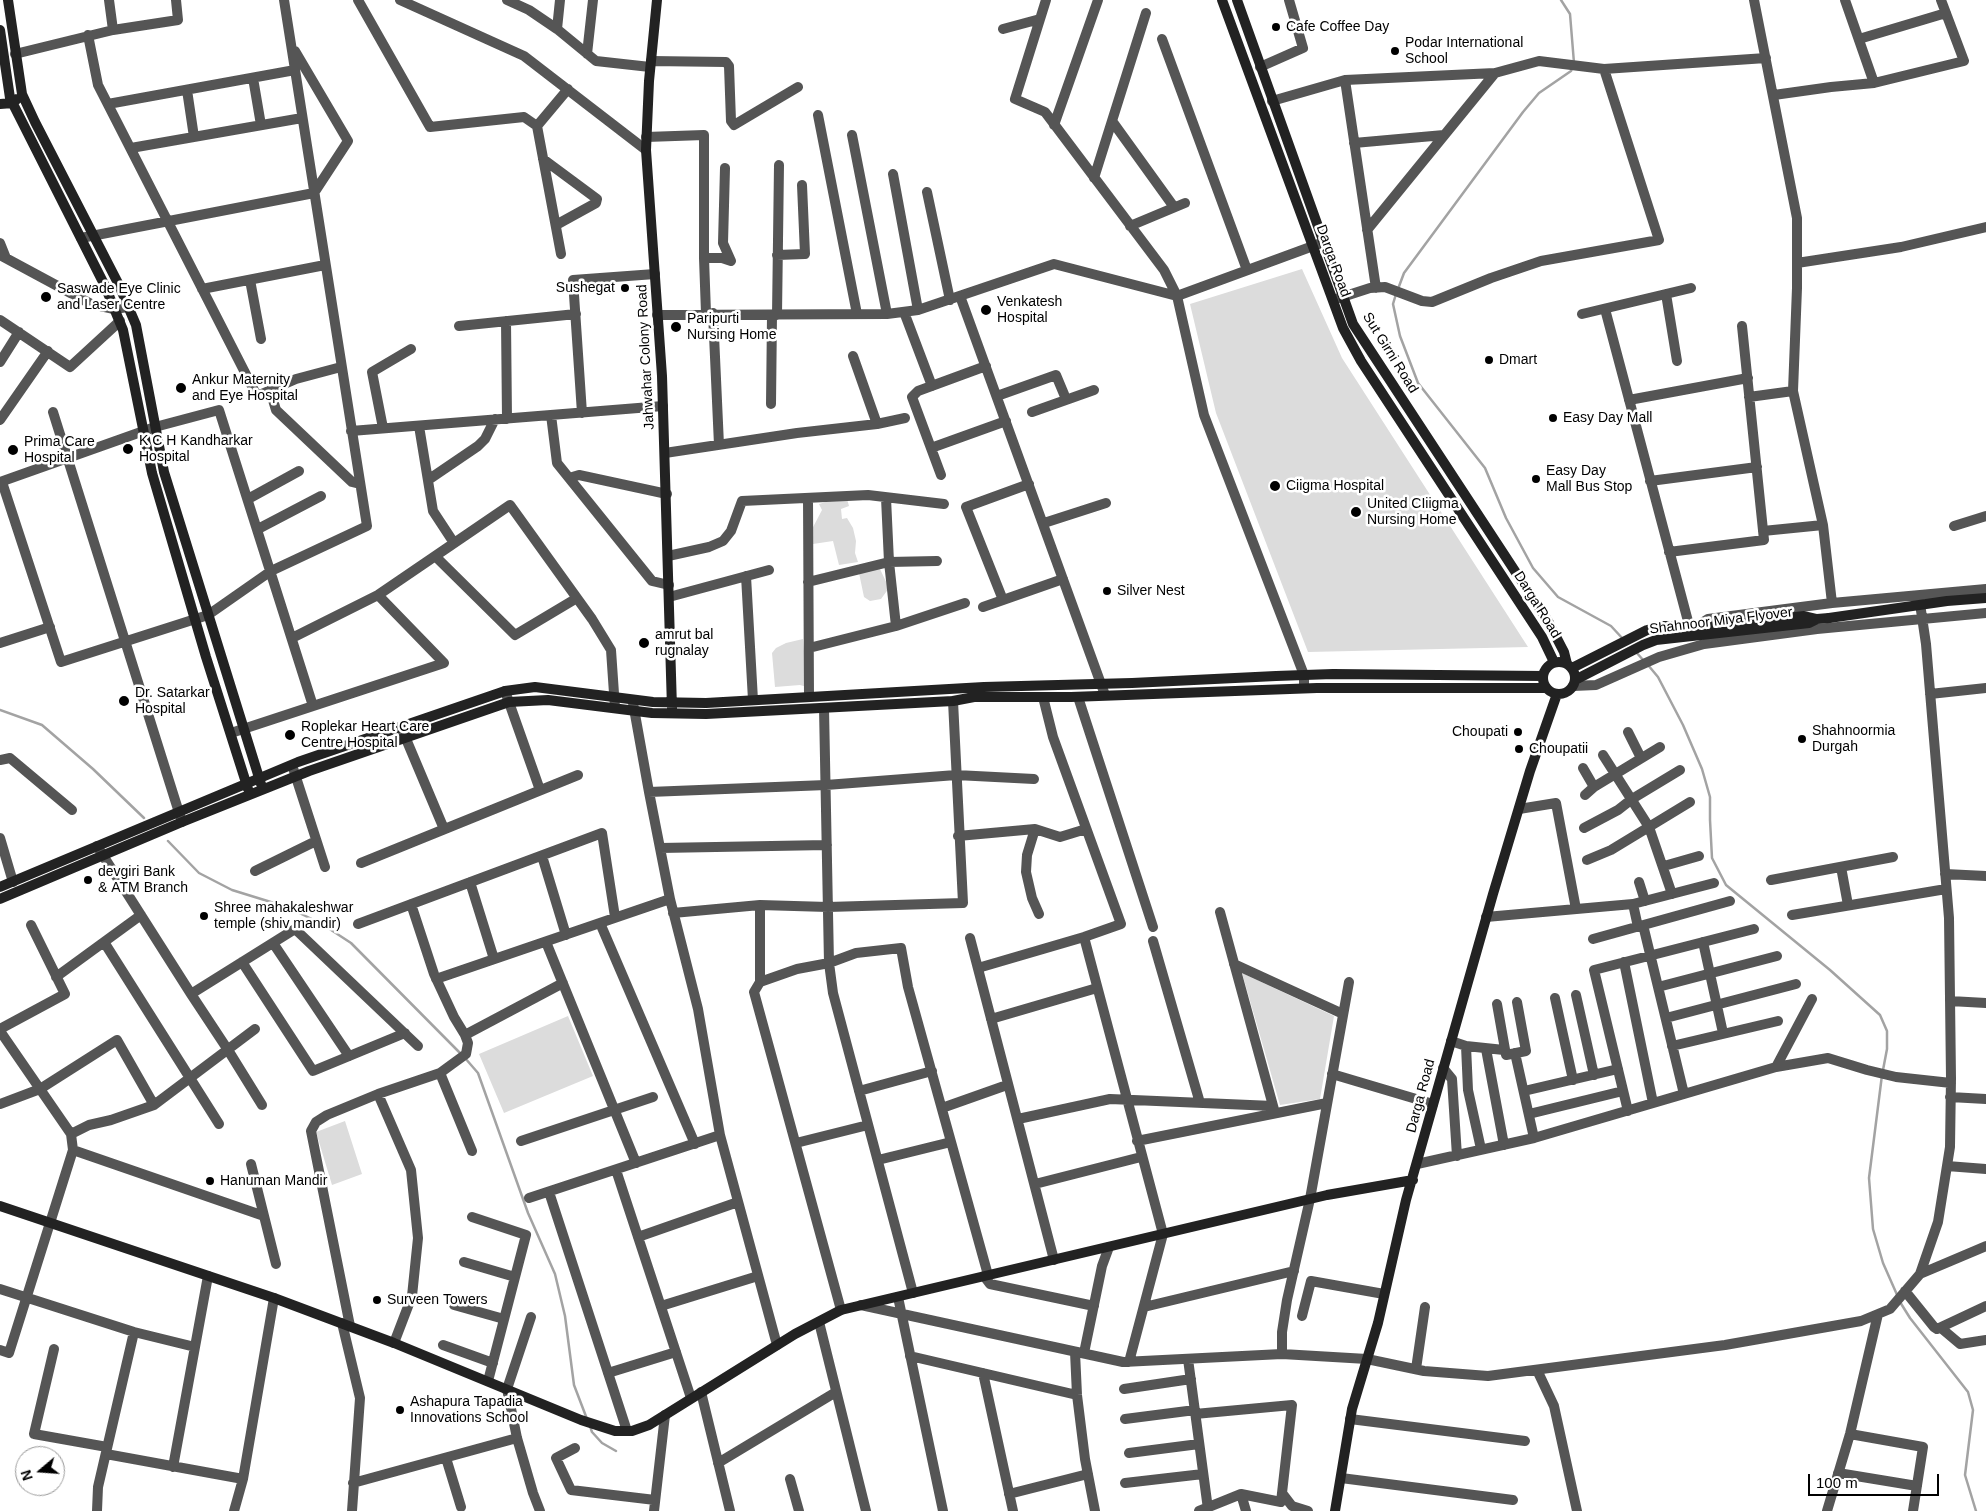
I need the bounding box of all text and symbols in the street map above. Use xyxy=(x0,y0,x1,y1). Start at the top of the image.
place label: Cafe Coffee Day xyxy=(1286,19,1389,35)
marker: Cafe Coffee Day xyxy=(1270,21,1282,33)
place label: Podar International School xyxy=(1405,35,1523,68)
marker: Podar International School xyxy=(1389,45,1401,57)
street label: Darga Road xyxy=(1312,223,1354,299)
place label: Sushegat xyxy=(556,280,615,296)
place label: Saswade Eye Clinic and Laser Centre xyxy=(57,281,181,314)
marker: Sushegat xyxy=(619,282,631,294)
street label: Jahwahar Colony Road xyxy=(634,284,658,430)
marker: Saswade Eye Clinic and Laser Centre xyxy=(39,290,53,304)
place label: Venkatesh Hospital xyxy=(997,294,1062,326)
marker: Venkatesh Hospital xyxy=(979,303,993,317)
street label: Sut Girni Road xyxy=(1359,310,1421,396)
place label: Paripurti Nursing Home xyxy=(687,311,776,344)
marker: Paripurti Nursing Home xyxy=(669,320,683,334)
place label: Dmart xyxy=(1499,352,1537,368)
marker: Dmart xyxy=(1483,354,1495,366)
place label: Ankur Maternity and Eye Hospital xyxy=(192,372,298,404)
marker: Ankur Maternity and Eye Hospital xyxy=(174,381,188,395)
place label: Easy Day Mall xyxy=(1563,410,1652,426)
marker: Easy Day Mall xyxy=(1547,412,1559,424)
place label: K C H Kandharkar Hospital xyxy=(139,433,253,466)
place label: Prima Care Hospital xyxy=(24,434,95,467)
marker: K C H Kandharkar Hospital xyxy=(121,442,135,456)
marker: Prima Care Hospital xyxy=(6,443,20,457)
place label: Easy Day Mall Bus Stop xyxy=(1546,463,1632,496)
marker: Easy Day Mall Bus Stop xyxy=(1530,473,1542,485)
place label: Ciigma Hospital xyxy=(1286,478,1384,494)
marker: Ciigma Hospital xyxy=(1268,479,1282,493)
place label: United CIiigma Nursing Home xyxy=(1367,496,1459,528)
marker: United CIiigma Nursing Home xyxy=(1349,505,1363,519)
street label: Darga Road xyxy=(1510,569,1564,641)
place label: Silver Nest xyxy=(1117,583,1185,599)
marker: Silver Nest xyxy=(1101,585,1113,597)
street label: Shahnoor Miya Flyover xyxy=(1649,604,1793,638)
place label: amrut bal rugnalay xyxy=(655,627,713,660)
marker: amrut bal rugnalay xyxy=(637,636,651,650)
place label: Dr. Satarkar Hospital xyxy=(135,685,210,718)
marker: Dr. Satarkar Hospital xyxy=(117,694,131,708)
place label: Roplekar Heart Care Centre Hospital xyxy=(301,719,429,752)
place label: Shahnoormia Durgah xyxy=(1812,723,1895,756)
place label: Choupati xyxy=(1452,724,1508,740)
marker: Choupati xyxy=(1512,726,1524,738)
marker: Roplekar Heart Care Centre Hospital xyxy=(283,728,297,742)
marker: Shahnoormia Durgah xyxy=(1796,733,1808,745)
place label: Choupatii xyxy=(1529,741,1588,757)
marker: Choupatii xyxy=(1513,743,1525,755)
place label: devgiri Bank & ATM Branch xyxy=(98,864,188,896)
marker: devgiri Bank & ATM Branch xyxy=(82,874,94,886)
place label: Shree mahakaleshwar temple (shiv mandir) xyxy=(214,900,353,932)
marker: Shree mahakaleshwar temple (shiv mandir) xyxy=(198,910,210,922)
street label: Darga Road xyxy=(1403,1057,1439,1135)
place label: Hanuman Mandir xyxy=(220,1173,327,1189)
marker: Hanuman Mandir xyxy=(204,1175,216,1187)
place label: Surveen Towers xyxy=(387,1292,487,1308)
marker: Surveen Towers xyxy=(371,1294,383,1306)
place label: Ashapura Tapadia Innovations School xyxy=(410,1394,528,1426)
marker: Ashapura Tapadia Innovations School xyxy=(394,1404,406,1416)
north arrow xyxy=(15,1446,65,1496)
scale bar xyxy=(1811,1464,1942,1496)
text: N xyxy=(18,1468,36,1483)
text: 100 m xyxy=(1816,1474,1858,1491)

